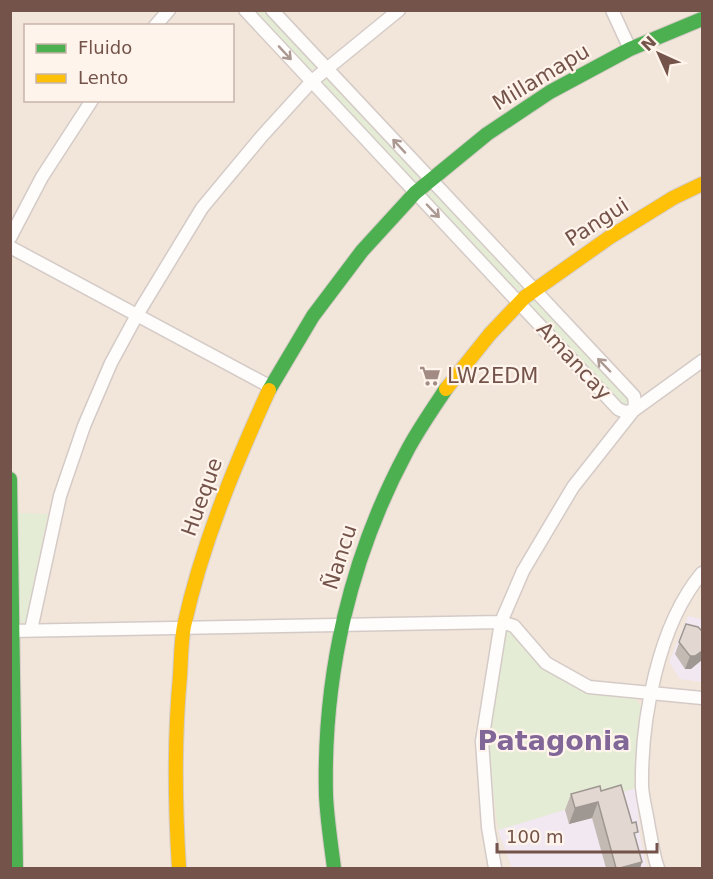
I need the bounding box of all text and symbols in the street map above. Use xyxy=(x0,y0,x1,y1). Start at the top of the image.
legend xyxy=(24,24,234,102)
north arrow xyxy=(629,24,689,84)
text: N xyxy=(637,32,660,55)
text: Fluido xyxy=(78,37,132,58)
street label: Millamapu xyxy=(488,39,594,115)
one-way arrow xyxy=(278,45,292,60)
text: Lento xyxy=(78,67,128,88)
one-way arrow xyxy=(392,139,406,154)
street label: Pangui xyxy=(561,193,633,251)
one-way arrow xyxy=(425,203,439,218)
street label: Amancay xyxy=(532,317,616,405)
one-way arrow xyxy=(597,357,612,372)
supermarket icon: LW2EDM xyxy=(418,364,442,388)
place label: LW2EDM xyxy=(447,364,538,388)
street label: Hueque xyxy=(177,455,227,539)
street label: Ñancu xyxy=(316,521,362,592)
district label: Patagonia xyxy=(478,725,630,756)
scale bar xyxy=(497,816,658,854)
text: 100 m xyxy=(506,826,564,847)

